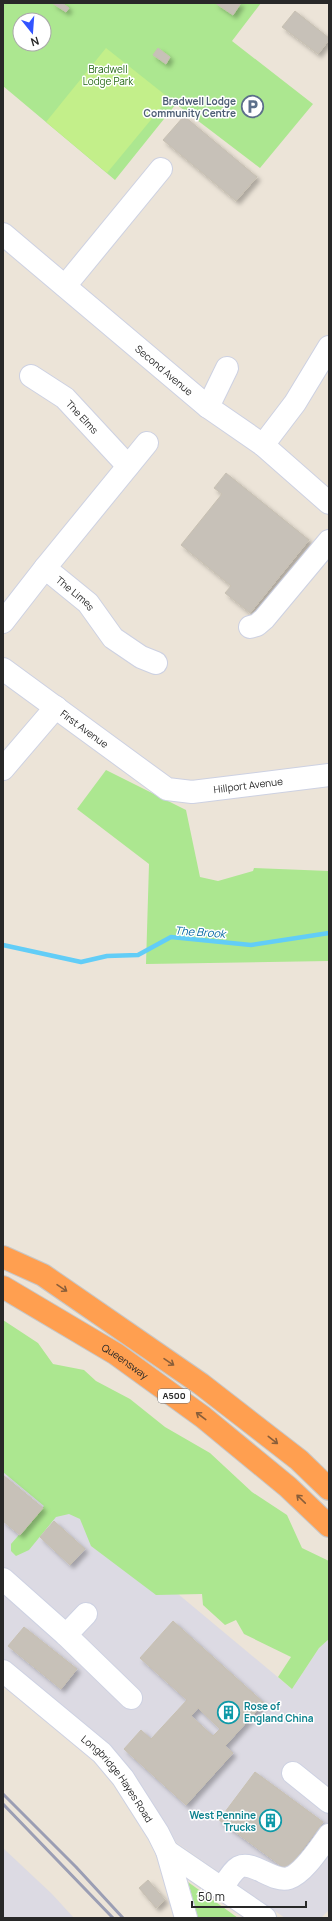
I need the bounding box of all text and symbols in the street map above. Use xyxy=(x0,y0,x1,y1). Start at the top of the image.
north arrow xyxy=(12,12,52,52)
text: N xyxy=(29,34,41,50)
park label: Bradwell Lodge Park xyxy=(83,62,134,88)
place label: Bradwell Lodge Community Centre xyxy=(144,94,236,120)
parking icon: Bradwell Lodge Community Centre xyxy=(239,94,265,120)
street label: Second Avenue xyxy=(132,342,196,399)
street label: The Elms xyxy=(63,397,102,437)
street label: The Limes xyxy=(53,573,98,613)
street label: First Avenue xyxy=(58,706,112,751)
street label: Hillport Avenue xyxy=(213,774,284,796)
water label: The Brook xyxy=(174,922,227,941)
one-way arrow xyxy=(56,1284,67,1292)
street label: Queensway xyxy=(99,1340,152,1383)
one-way arrow xyxy=(163,1358,174,1366)
road number: A500 xyxy=(158,1389,190,1403)
one-way arrow xyxy=(196,1412,207,1420)
one-way arrow xyxy=(267,1436,278,1444)
one-way arrow xyxy=(296,1494,306,1504)
building icon: Rose of England China xyxy=(216,1699,242,1725)
place label: Rose of England China xyxy=(244,1699,314,1725)
street label: Longbridge Hayes Road xyxy=(78,1732,156,1825)
place label: West Pennine Trucks xyxy=(189,1808,257,1834)
building icon: West Pennine Trucks xyxy=(258,1808,284,1834)
scale bar xyxy=(192,1883,306,1909)
text: 50 m xyxy=(198,1888,225,1905)

